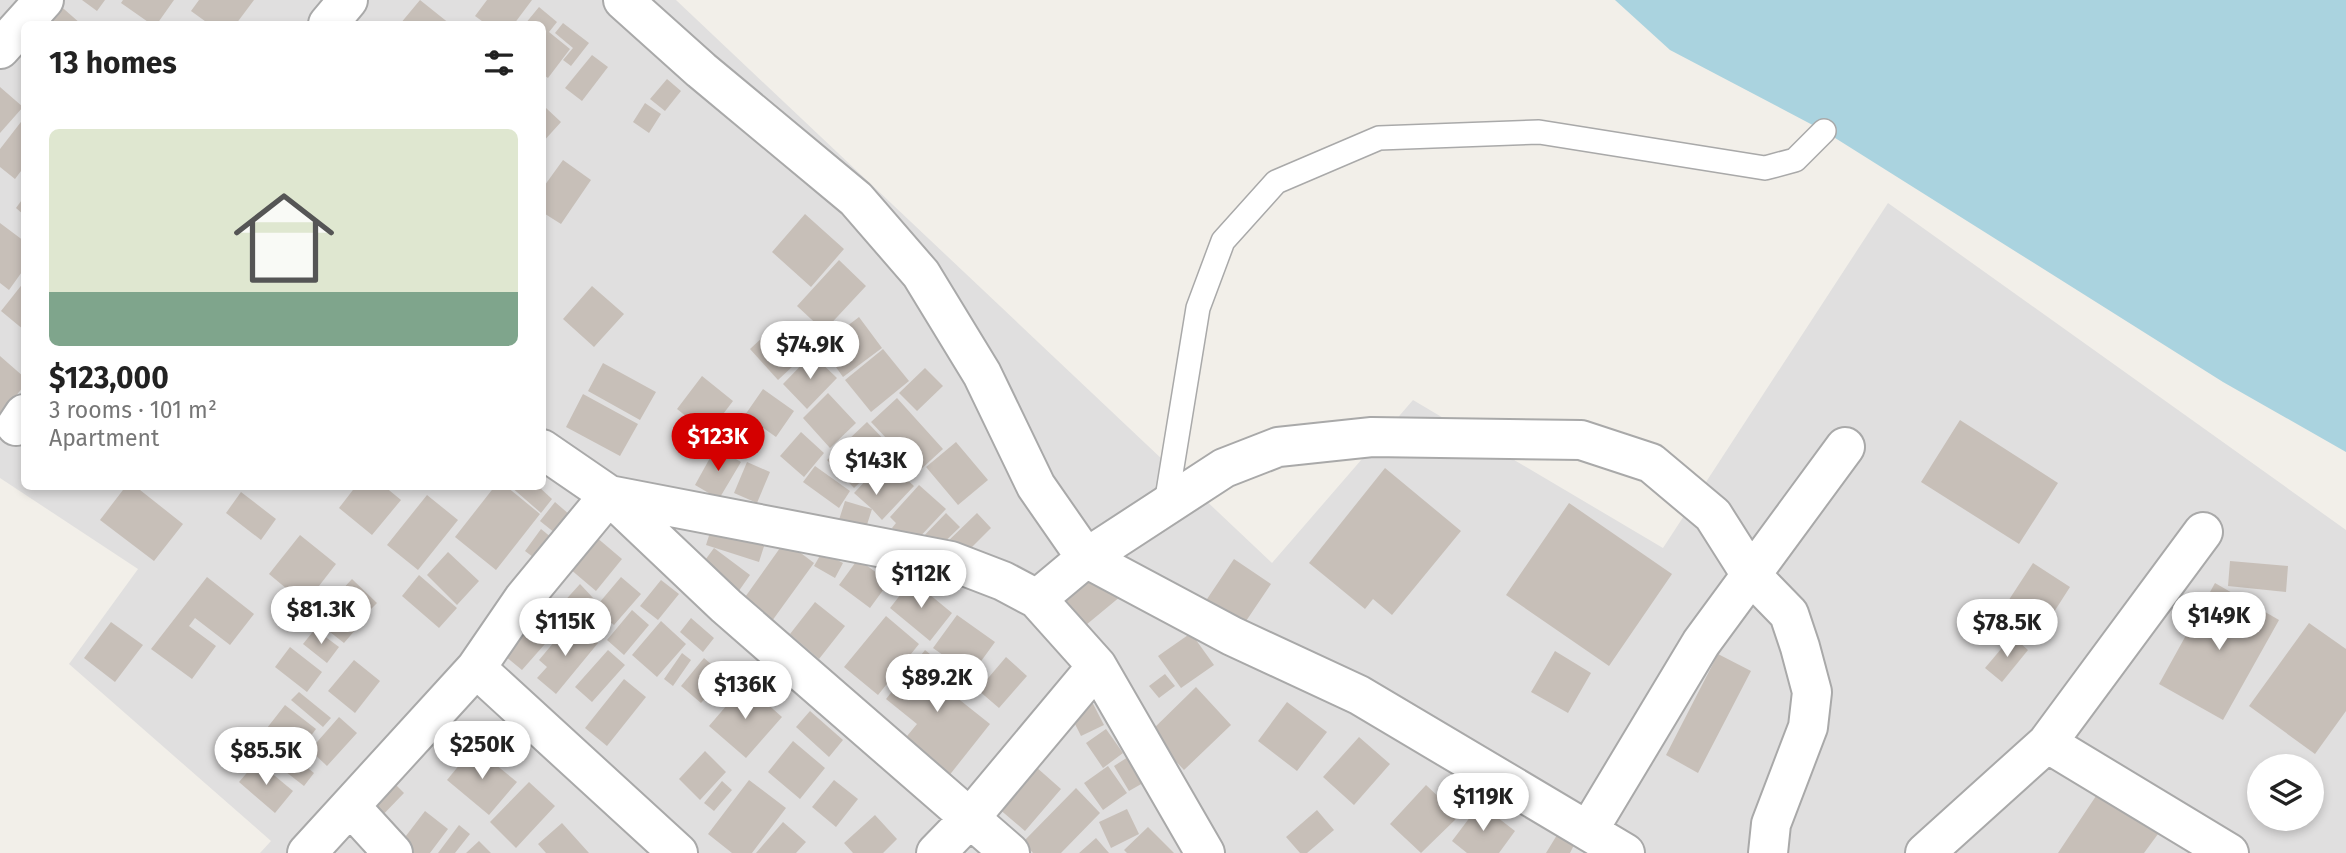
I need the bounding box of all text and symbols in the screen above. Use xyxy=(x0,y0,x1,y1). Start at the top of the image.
icon: filters xyxy=(480,44,518,82)
text: 13 homes xyxy=(49,45,177,81)
icon: home xyxy=(221,175,347,301)
pin: $74.9K xyxy=(753,322,867,381)
text: $74.9K xyxy=(776,330,844,358)
text: $123,000 xyxy=(49,360,169,396)
text: 3 rooms · 101 m² xyxy=(49,396,217,424)
pin: $123K xyxy=(669,414,767,473)
text: $123K xyxy=(688,422,748,450)
text: Apartment xyxy=(49,424,159,452)
pin: $143K xyxy=(827,438,925,497)
text: $143K xyxy=(845,446,907,474)
pin: $112K xyxy=(872,550,970,610)
text: $112K xyxy=(891,559,951,587)
pin: $81.3K xyxy=(264,586,378,646)
pin: $149K xyxy=(2170,592,2268,652)
text: $81.3K xyxy=(287,595,355,623)
pin: $115K xyxy=(516,598,614,658)
pin: $78.5K xyxy=(1950,600,2064,659)
text: $149K xyxy=(2188,601,2250,629)
text: $115K xyxy=(535,607,595,635)
text: $78.5K xyxy=(1973,608,2041,636)
pin: $89.2K xyxy=(880,654,994,714)
pin: $136K xyxy=(696,662,794,721)
text: $89.2K xyxy=(902,663,972,691)
text: $136K xyxy=(714,670,776,698)
pin: $250K xyxy=(433,722,531,781)
pin: $85.5K xyxy=(209,728,323,787)
text: $250K xyxy=(450,730,514,758)
text: $85.5K xyxy=(231,736,301,764)
map controls xyxy=(2247,754,2324,831)
button: layers xyxy=(2247,754,2324,831)
pin: $119K xyxy=(1434,774,1532,833)
text: $119K xyxy=(1453,782,1513,810)

